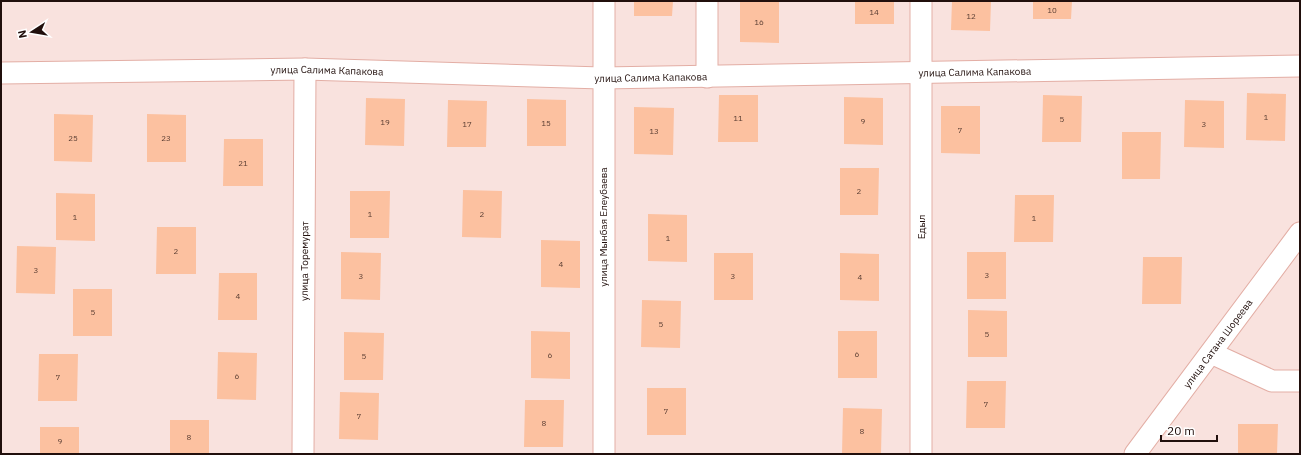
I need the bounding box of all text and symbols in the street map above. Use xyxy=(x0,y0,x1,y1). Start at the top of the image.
house number: 10 xyxy=(1047,5,1057,15)
house number: 14 xyxy=(869,7,879,17)
house number: 12 xyxy=(966,11,976,21)
north arrow xyxy=(12,12,52,52)
house number: 16 xyxy=(754,17,764,27)
text: N xyxy=(15,29,30,39)
street label: улица Салима Капакова xyxy=(270,63,384,78)
street label: улица Салима Капакова xyxy=(918,65,1032,80)
street label: улица Салима Капакова xyxy=(594,70,708,85)
house number: 1 xyxy=(1264,112,1269,122)
house number: 11 xyxy=(733,113,743,123)
house number: 5 xyxy=(1060,114,1065,124)
house number: 9 xyxy=(861,116,866,126)
house number: 19 xyxy=(380,117,390,127)
house number: 15 xyxy=(541,118,551,128)
house number: 17 xyxy=(462,119,472,129)
house number: 3 xyxy=(1202,119,1207,129)
house number: 7 xyxy=(958,125,963,135)
house number: 13 xyxy=(649,126,659,136)
house number: 25 xyxy=(68,133,78,143)
house number: 23 xyxy=(161,133,171,143)
house number: 21 xyxy=(238,158,248,168)
street label: улица Мынбая Елеубаева xyxy=(597,167,610,287)
house number: 2 xyxy=(857,186,862,196)
house number: 1 xyxy=(368,209,373,219)
house number: 2 xyxy=(480,209,485,219)
house number: 1 xyxy=(73,212,78,222)
house number: 1 xyxy=(1032,213,1037,223)
street label: Едыл xyxy=(915,215,928,239)
street label: улица Торемурат xyxy=(298,221,311,301)
house number: 1 xyxy=(666,233,671,243)
house number: 2 xyxy=(174,246,179,256)
house number: 4 xyxy=(559,259,564,269)
house number: 3 xyxy=(34,265,39,275)
house number: 3 xyxy=(985,270,990,280)
house number: 3 xyxy=(359,271,364,281)
house number: 3 xyxy=(731,271,736,281)
house number: 4 xyxy=(858,272,863,282)
house number: 4 xyxy=(236,291,241,301)
street label: улица Сатана Шореева xyxy=(1180,296,1256,391)
house number: 5 xyxy=(91,307,96,317)
house number: 5 xyxy=(659,319,664,329)
house number: 5 xyxy=(985,329,990,339)
house number: 6 xyxy=(855,349,860,359)
house number: 6 xyxy=(548,350,553,360)
house number: 5 xyxy=(362,351,367,361)
house number: 6 xyxy=(235,371,240,381)
house number: 7 xyxy=(56,372,61,382)
house number: 7 xyxy=(984,399,989,409)
house number: 7 xyxy=(664,406,669,416)
house number: 7 xyxy=(357,411,362,421)
scale bar xyxy=(1161,417,1217,443)
house number: 8 xyxy=(542,418,547,428)
text: 20 m xyxy=(1167,423,1195,438)
house number: 8 xyxy=(860,426,865,436)
house number: 8 xyxy=(187,432,192,442)
house number: 9 xyxy=(58,436,63,446)

